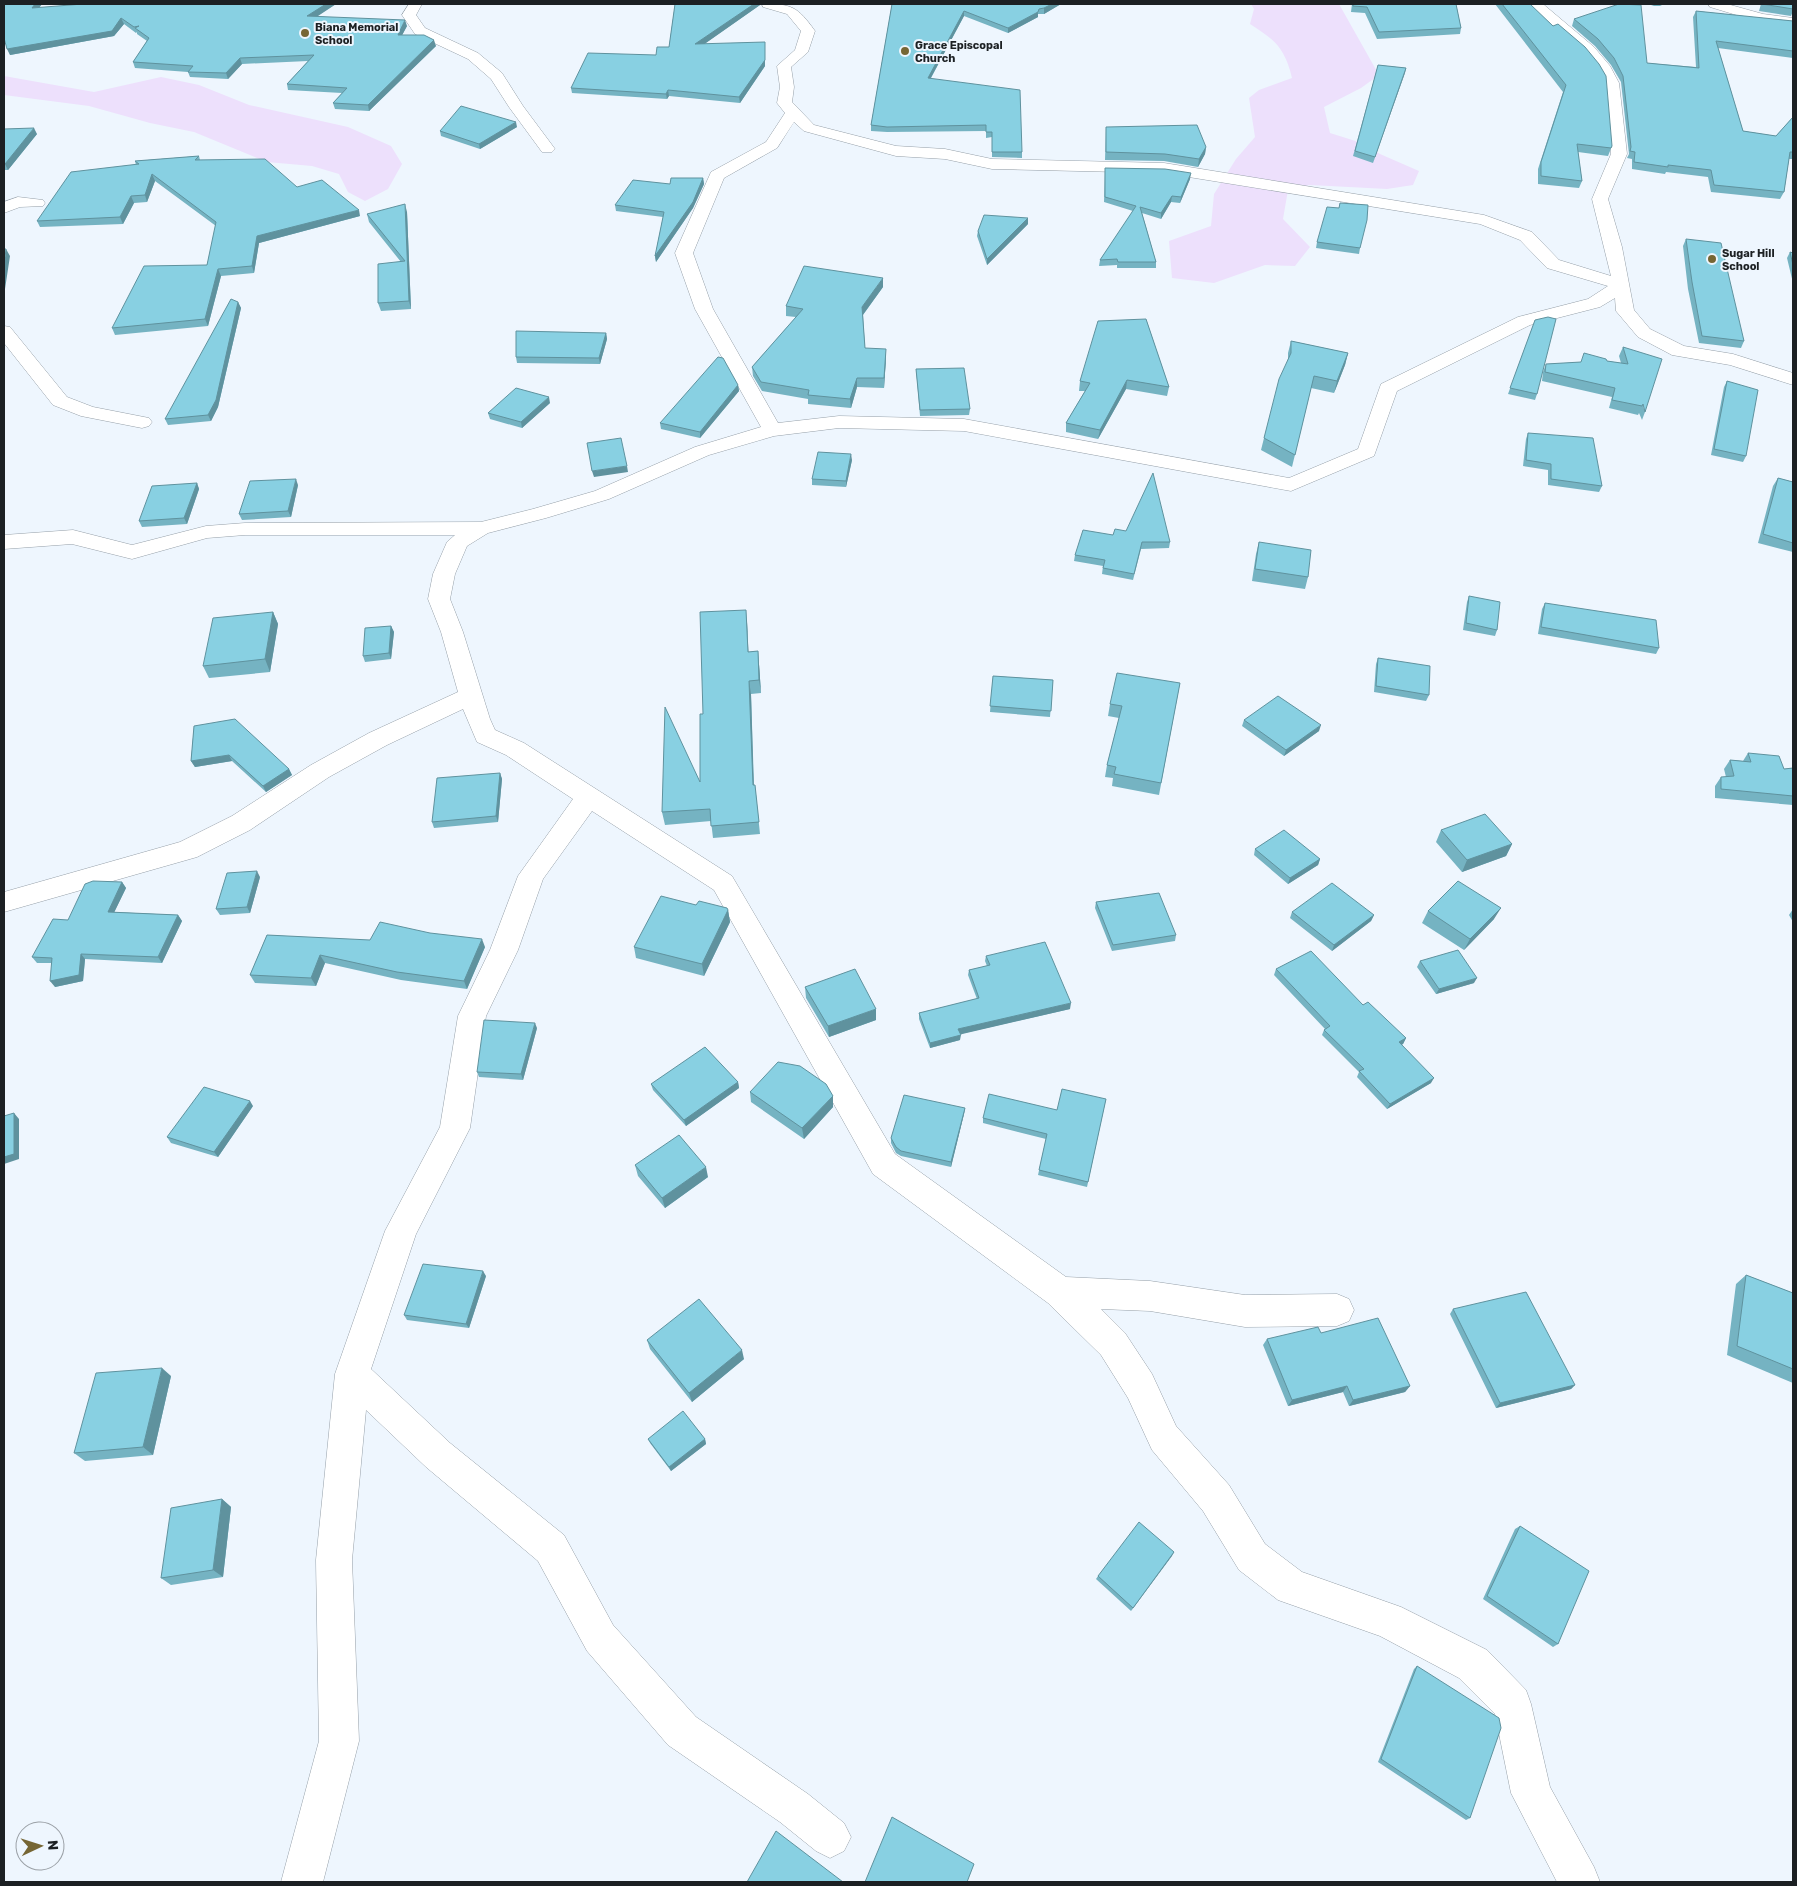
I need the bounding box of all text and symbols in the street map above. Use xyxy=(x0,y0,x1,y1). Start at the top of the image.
place label: Biana Memorial School xyxy=(315,21,399,47)
marker: Biana Memorial School xyxy=(299,27,311,39)
place label: Grace Episcopal Church xyxy=(915,39,1003,65)
marker: Grace Episcopal Church xyxy=(899,45,911,57)
place label: Sugar Hill School xyxy=(1722,247,1775,273)
marker: Sugar Hill School xyxy=(1706,253,1718,265)
north arrow xyxy=(15,1821,65,1871)
text: N xyxy=(44,1840,61,1851)

